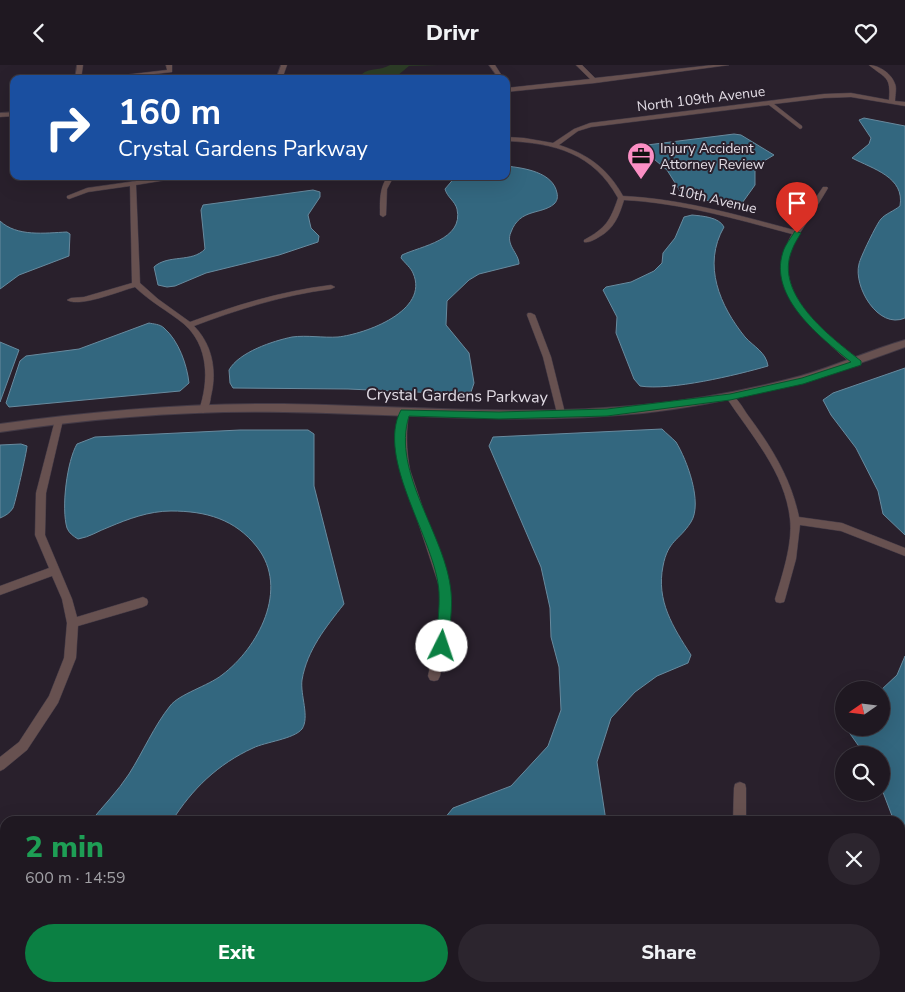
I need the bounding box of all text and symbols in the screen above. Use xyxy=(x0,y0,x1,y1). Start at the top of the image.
text: Drivr xyxy=(426,18,479,48)
icon: back xyxy=(25,19,53,47)
icon: heart xyxy=(852,19,880,47)
street label: North 109th Avenue xyxy=(636,82,766,116)
text: 160 m xyxy=(118,89,221,136)
icon: right xyxy=(35,95,100,160)
text: Crystal Gardens Parkway xyxy=(118,134,368,164)
place label: Injury Accident Attorney Review xyxy=(660,139,765,174)
office icon: Injury Accident Attorney Review xyxy=(626,141,656,180)
street label: 110th Avenue xyxy=(667,180,759,218)
pin xyxy=(776,182,818,233)
icon: arrive xyxy=(783,189,811,217)
street label: Crystal Gardens Parkway xyxy=(366,383,549,409)
position arrow xyxy=(415,619,467,671)
north arrow xyxy=(835,681,890,736)
map controls xyxy=(835,681,890,801)
button: search xyxy=(835,746,890,801)
text: 2 min xyxy=(25,827,104,868)
button: close xyxy=(828,833,880,885)
text: 600 m · 14:59 xyxy=(25,867,126,889)
button: Exit xyxy=(25,924,448,982)
button: Share xyxy=(458,924,880,982)

